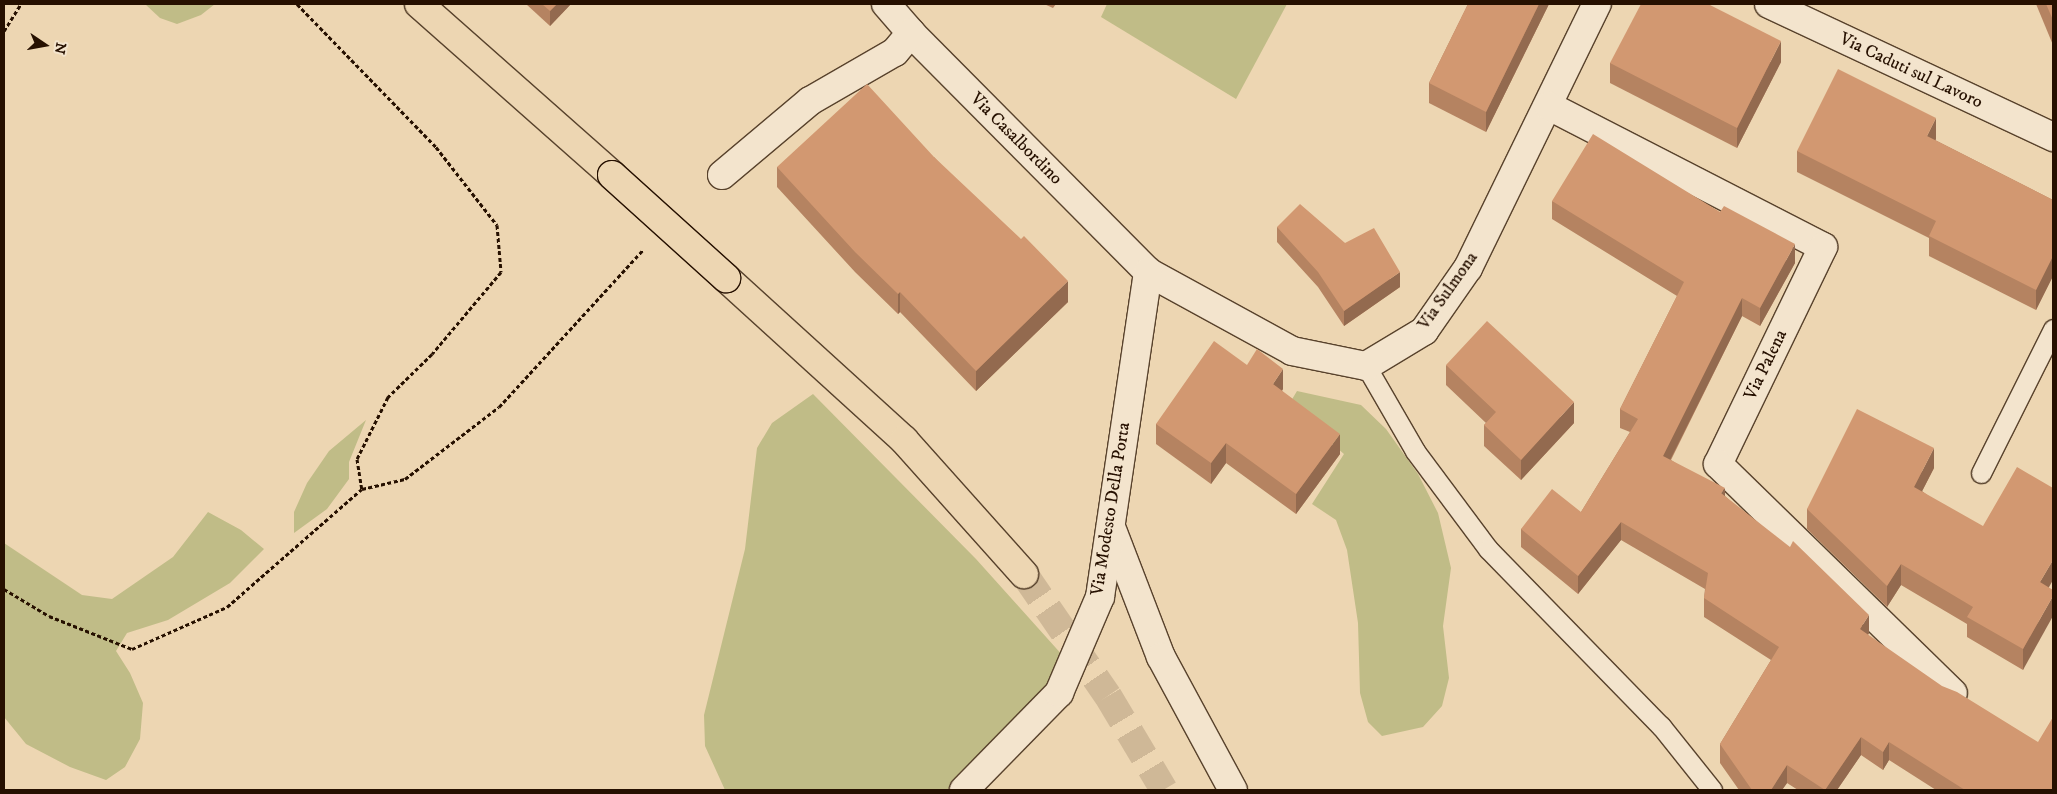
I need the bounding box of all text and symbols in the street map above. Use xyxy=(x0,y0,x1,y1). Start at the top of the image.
north arrow xyxy=(20,20,70,70)
street label: Via Caduti sul Lavoro xyxy=(1836,28,1986,114)
text: N xyxy=(50,41,70,56)
street label: Via Casalbordino xyxy=(965,88,1067,190)
street label: Via Sulmona xyxy=(1413,248,1483,334)
street label: Via Palena xyxy=(1740,326,1792,404)
street label: Via Modesto Della Porta xyxy=(1087,421,1135,597)

